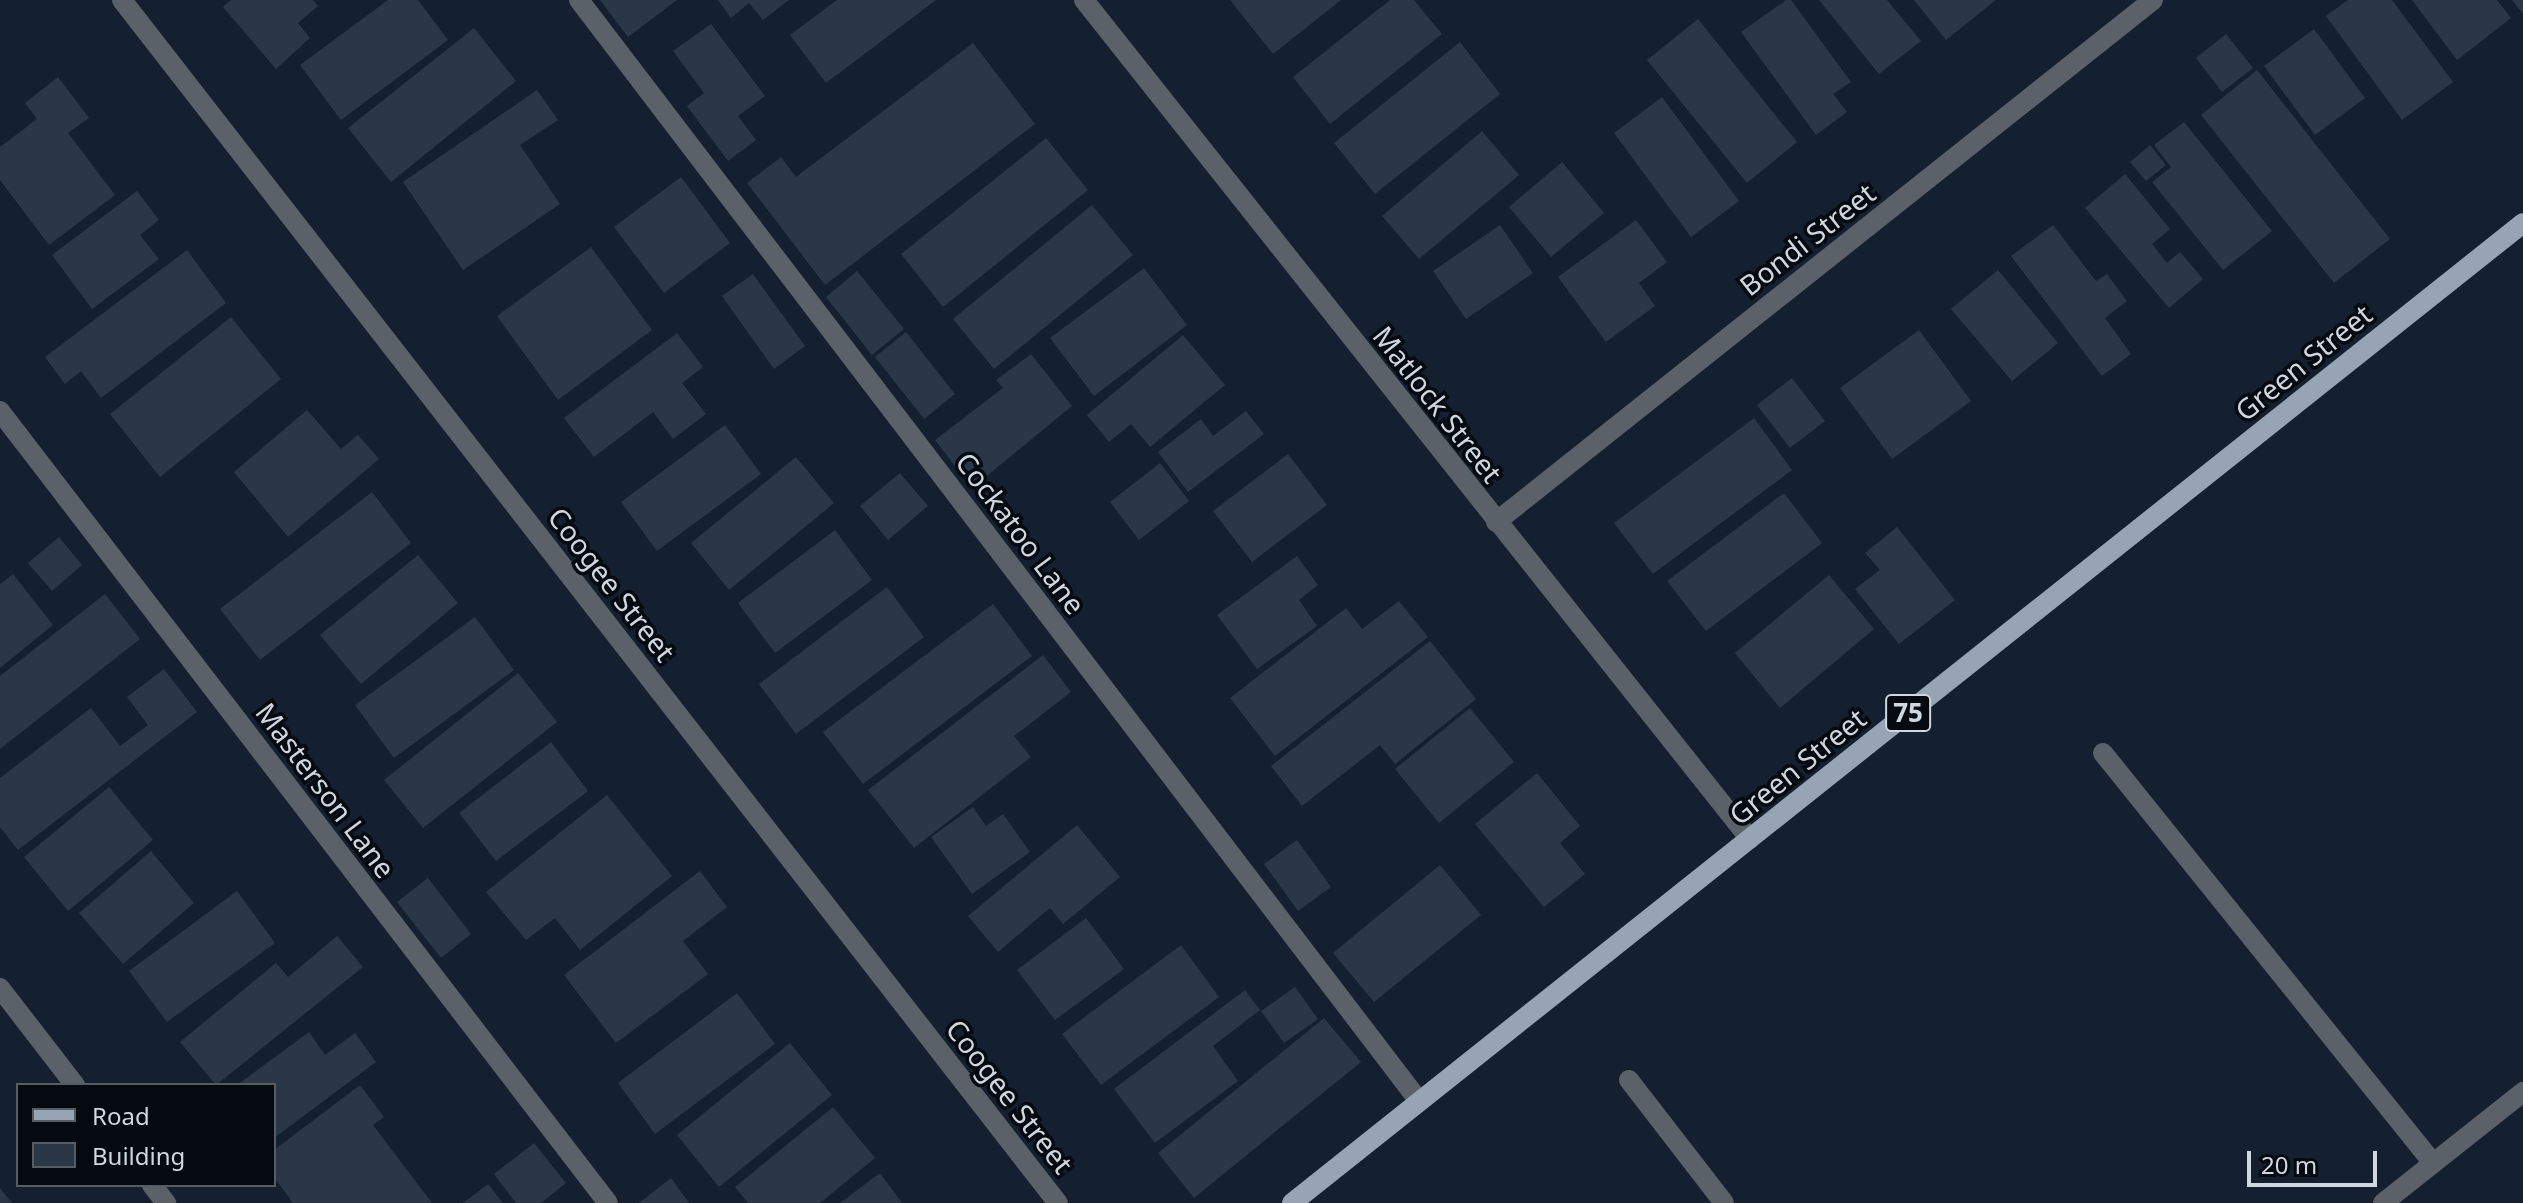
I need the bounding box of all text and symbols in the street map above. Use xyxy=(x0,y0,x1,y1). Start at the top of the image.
street label: Bondi Street xyxy=(1733,176,1881,302)
street label: Green Street xyxy=(2228,297,2378,427)
street label: Matlock Street xyxy=(1367,319,1509,489)
street label: Cockatoo Lane xyxy=(949,446,1093,620)
street label: Coogee Street xyxy=(542,500,682,668)
road number: 75 xyxy=(1884,691,1932,735)
street label: Masterson Lane xyxy=(249,696,403,884)
street label: Green Street xyxy=(1722,701,1872,831)
street label: Coogee Street xyxy=(940,1012,1080,1180)
legend xyxy=(16,1083,276,1187)
text: Road xyxy=(92,1099,150,1132)
scale bar xyxy=(2251,1135,2381,1185)
text: Building xyxy=(92,1139,185,1172)
text: 20 m xyxy=(2261,1148,2317,1181)

